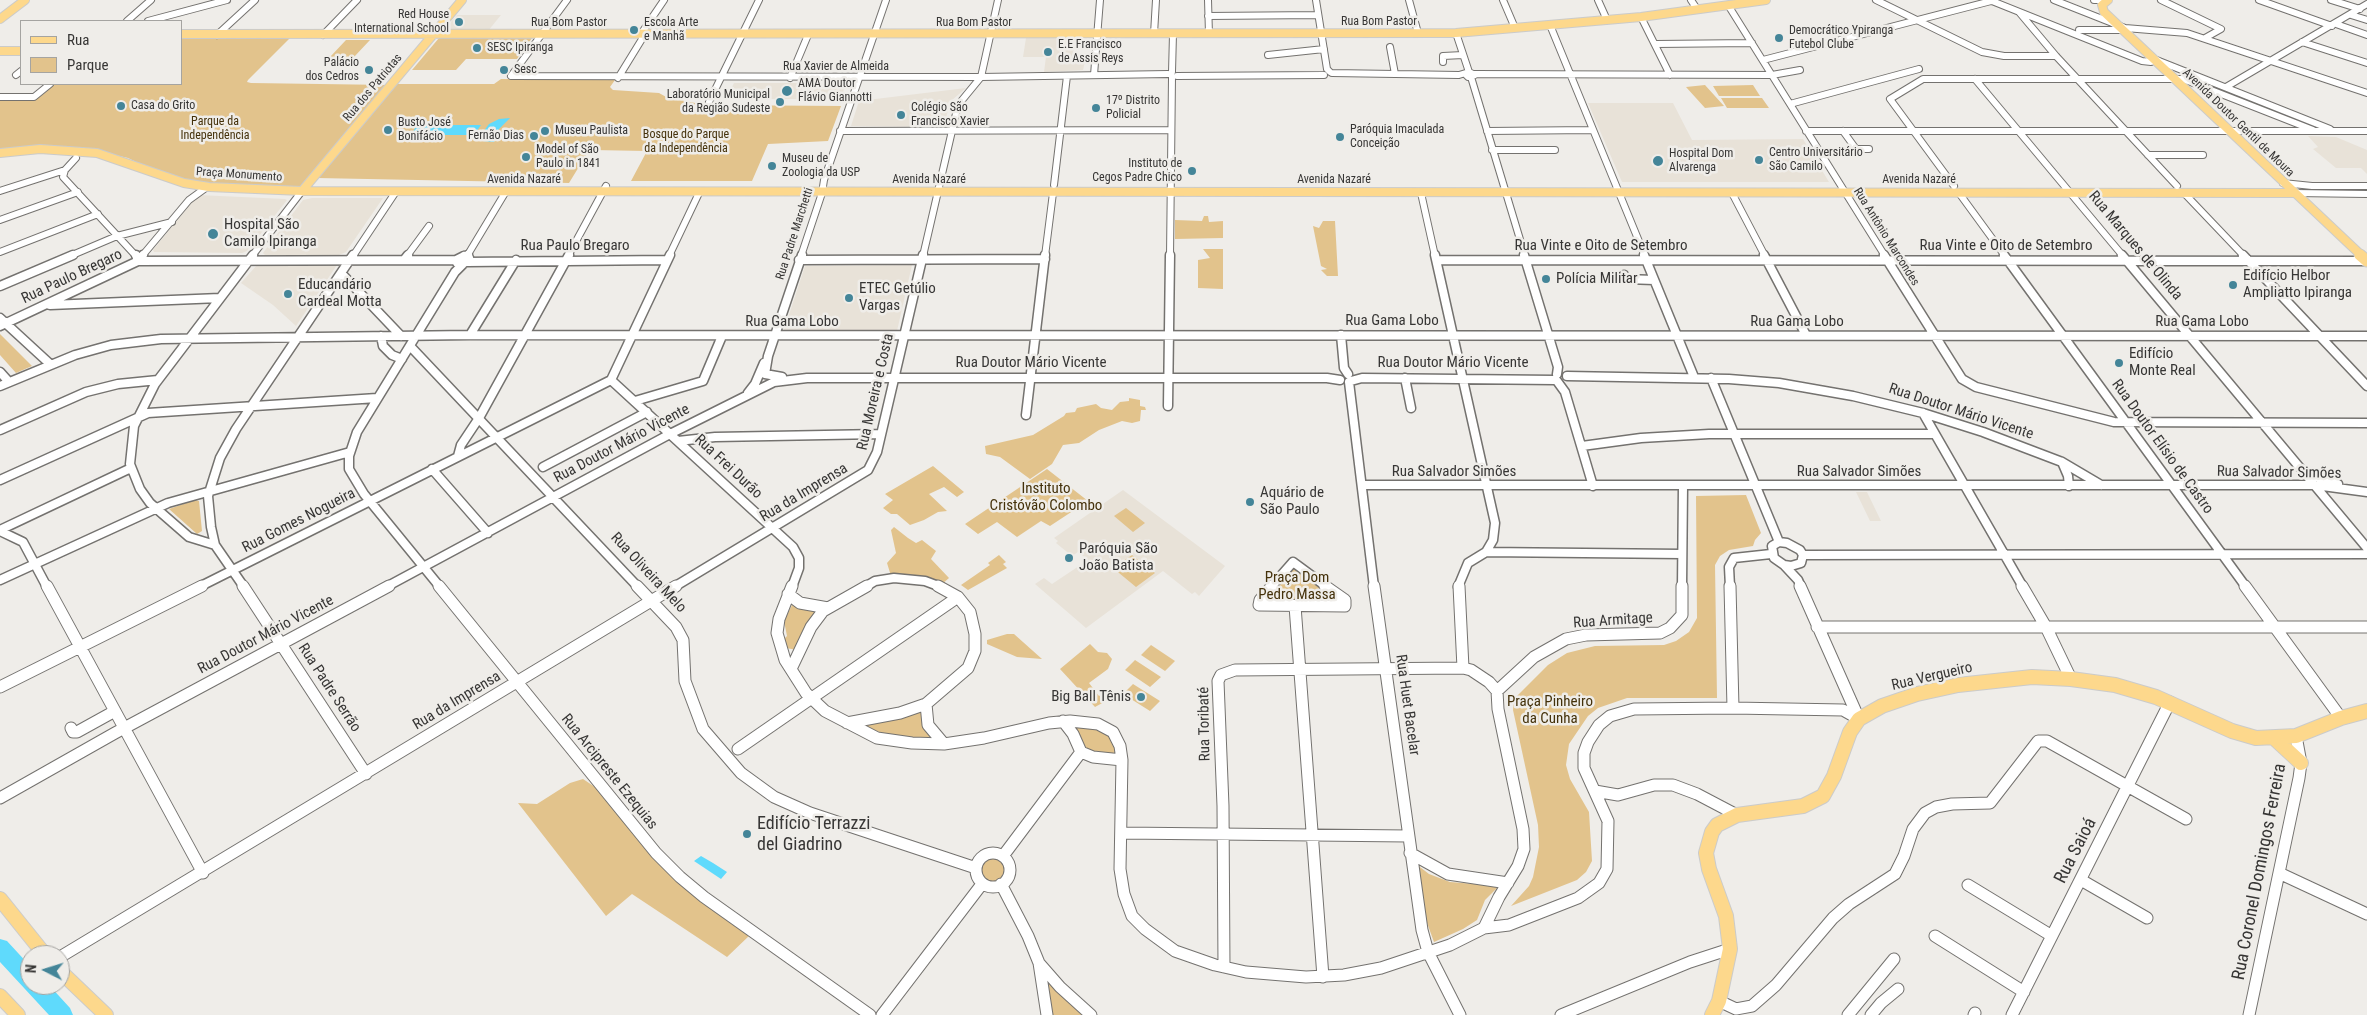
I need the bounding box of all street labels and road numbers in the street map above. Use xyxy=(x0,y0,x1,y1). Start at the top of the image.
street label: Rua Bom Pastor xyxy=(1341,15,1417,29)
street label: Rua Bom Pastor xyxy=(531,16,607,30)
street label: Rua Bom Pastor xyxy=(936,16,1012,30)
street label: Rua dos Patriotas xyxy=(340,51,406,125)
street label: Rua Xavier de Almeida xyxy=(783,60,889,74)
street label: Avenida Doutor Gentil de Moura xyxy=(2179,66,2297,180)
street label: Praça Monumento xyxy=(195,165,283,185)
street label: Avenida Nazaré xyxy=(487,173,561,187)
street label: Avenida Nazaré xyxy=(892,173,966,187)
street label: Avenida Nazaré xyxy=(1297,173,1371,187)
street label: Avenida Nazaré xyxy=(1882,173,1956,187)
street label: Rua Antônio Marcondes xyxy=(1850,185,1922,289)
street label: Rua Padre Marchetti xyxy=(773,186,817,282)
street label: Rua Marques de Olinda xyxy=(2084,188,2186,304)
street label: Rua Paulo Bregaro xyxy=(520,237,630,255)
street label: Rua Vinte e Oito de Setembro xyxy=(1515,237,1687,255)
street label: Rua Vinte e Oito de Setembro xyxy=(1920,237,2092,255)
street label: Rua Paulo Bregaro xyxy=(19,246,125,308)
street label: Rua Gama Lobo xyxy=(1345,312,1439,330)
street label: Rua Gama Lobo xyxy=(745,313,839,331)
street label: Rua Gama Lobo xyxy=(1750,313,1844,331)
street label: Rua Gama Lobo xyxy=(2155,313,2249,331)
street label: Rua Moreira e Costa xyxy=(854,332,898,452)
street label: Rua Doutor Mário Vicente xyxy=(955,354,1107,372)
street label: Rua Doutor Mário Vicente xyxy=(1377,354,1529,372)
street label: Rua Doutor Elísio de Castro xyxy=(2107,376,2217,518)
street label: Rua Doutor Mário Vicente xyxy=(1886,380,2036,444)
street label: Rua Doutor Mário Vicente xyxy=(551,401,693,487)
street label: Rua Frei Durão xyxy=(690,431,766,503)
street label: Rua da Imprensa xyxy=(757,460,851,526)
street label: Rua Salvador Simões xyxy=(1392,463,1516,481)
street label: Rua Salvador Simões xyxy=(1797,463,1921,481)
street label: Rua Salvador Simões xyxy=(2217,463,2341,483)
street label: Rua Gomes Nogueira xyxy=(240,485,358,557)
street label: Rua Oliveira Melo xyxy=(606,529,690,617)
street label: Rua Doutor Mário Vicente xyxy=(195,592,337,678)
street label: Rua Armitage xyxy=(1573,609,1653,633)
street label: Rua Padre Serrão xyxy=(294,640,364,736)
street label: Rua Huet Bacelar xyxy=(1391,653,1423,757)
street label: Rua Vergueiro xyxy=(1890,659,1974,695)
street label: Rua da Imprensa xyxy=(410,668,504,734)
street label: Rua Toribaté xyxy=(1195,687,1215,761)
street label: Rua Arcipreste Ezequias xyxy=(557,711,661,833)
street label: Rua Coronel Domingos Ferreira xyxy=(2228,762,2292,982)
street label: Rua Saioá xyxy=(2050,815,2102,887)

